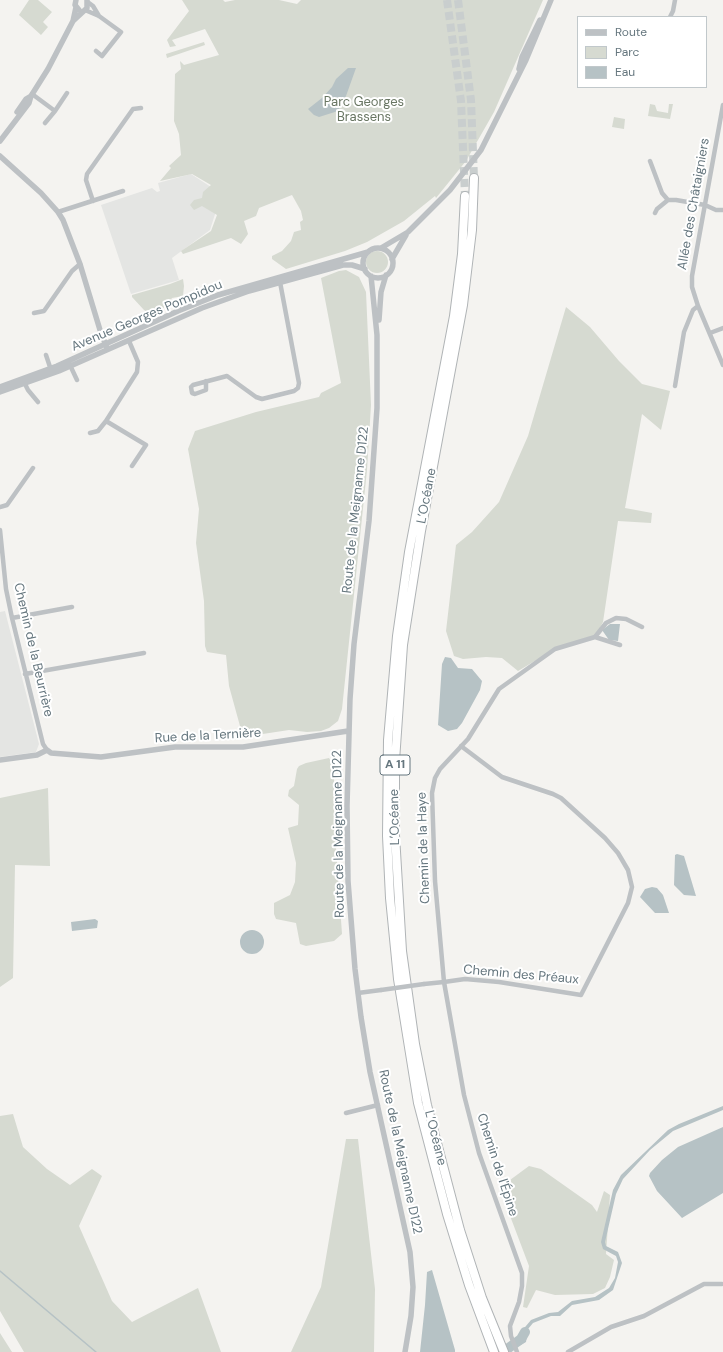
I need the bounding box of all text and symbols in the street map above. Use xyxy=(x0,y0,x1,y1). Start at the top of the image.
legend xyxy=(577,16,707,88)
text: Route xyxy=(615,24,647,40)
text: Parc xyxy=(615,44,639,60)
text: Eau xyxy=(615,64,635,80)
park label: Parc Georges Brassens xyxy=(324,95,404,126)
street label: Allée des Châtaigniers xyxy=(675,137,713,271)
street label: Avenue Georges Pompidou xyxy=(69,277,225,355)
street label: Route de la Meignanne D122 xyxy=(339,426,373,594)
street label: L’Océane xyxy=(414,467,440,525)
street label: Chemin de la Beurrière xyxy=(10,582,56,718)
street label: Rue de la Ternière xyxy=(154,725,262,747)
street label: Route de la Meignanne D122 xyxy=(330,750,348,918)
road number: A 11 xyxy=(380,755,410,775)
street label: L’Océane xyxy=(387,789,403,845)
street label: Chemin de la Haye xyxy=(414,792,434,904)
street label: Chemin des Préaux xyxy=(463,962,579,988)
street label: Route de la Meignanne D122 xyxy=(375,1068,425,1236)
street label: L’Océane xyxy=(421,1109,449,1167)
street label: Chemin de l'Épine xyxy=(473,1112,521,1218)

